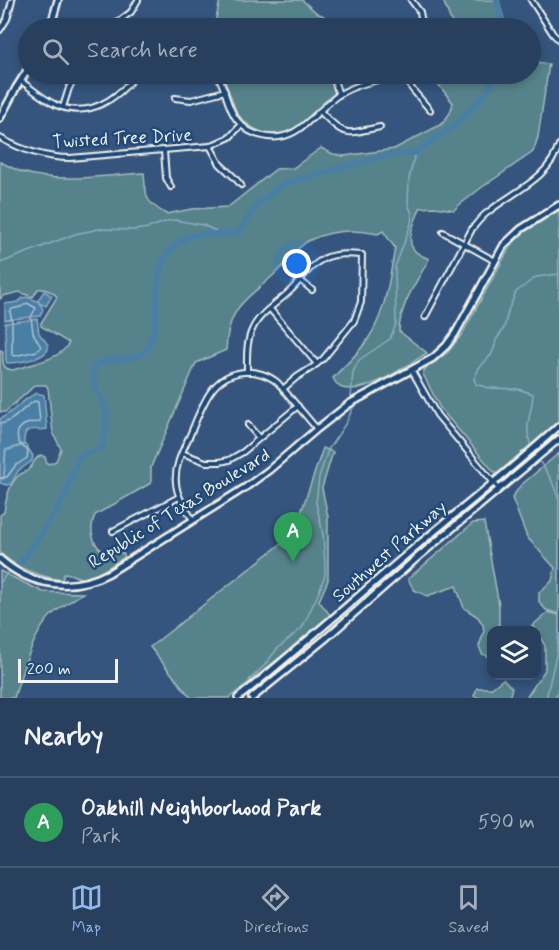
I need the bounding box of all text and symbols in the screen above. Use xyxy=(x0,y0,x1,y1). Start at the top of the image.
search box xyxy=(18,18,541,84)
icon: search xyxy=(39,35,72,68)
text: Search here xyxy=(87,37,198,65)
street label: Twisted Tree Drive xyxy=(52,123,193,155)
your location xyxy=(282,249,311,278)
street label: Republic of Texas Boulevard xyxy=(84,443,275,575)
street label: Southwest Parkway xyxy=(327,495,452,608)
pin: A xyxy=(274,512,312,562)
map controls xyxy=(487,626,541,680)
button: layers xyxy=(487,626,541,680)
scale bar xyxy=(18,656,118,684)
text: 200 m xyxy=(27,659,71,680)
text: Nearby xyxy=(24,720,103,754)
text: Oakhill Neighborhood Park xyxy=(81,795,321,823)
text: A xyxy=(37,809,50,836)
text: 590 m xyxy=(478,809,535,836)
text: Park xyxy=(81,823,121,850)
tab: Map xyxy=(70,881,103,938)
tab: Directions xyxy=(243,881,309,938)
tab: Saved xyxy=(449,881,489,938)

